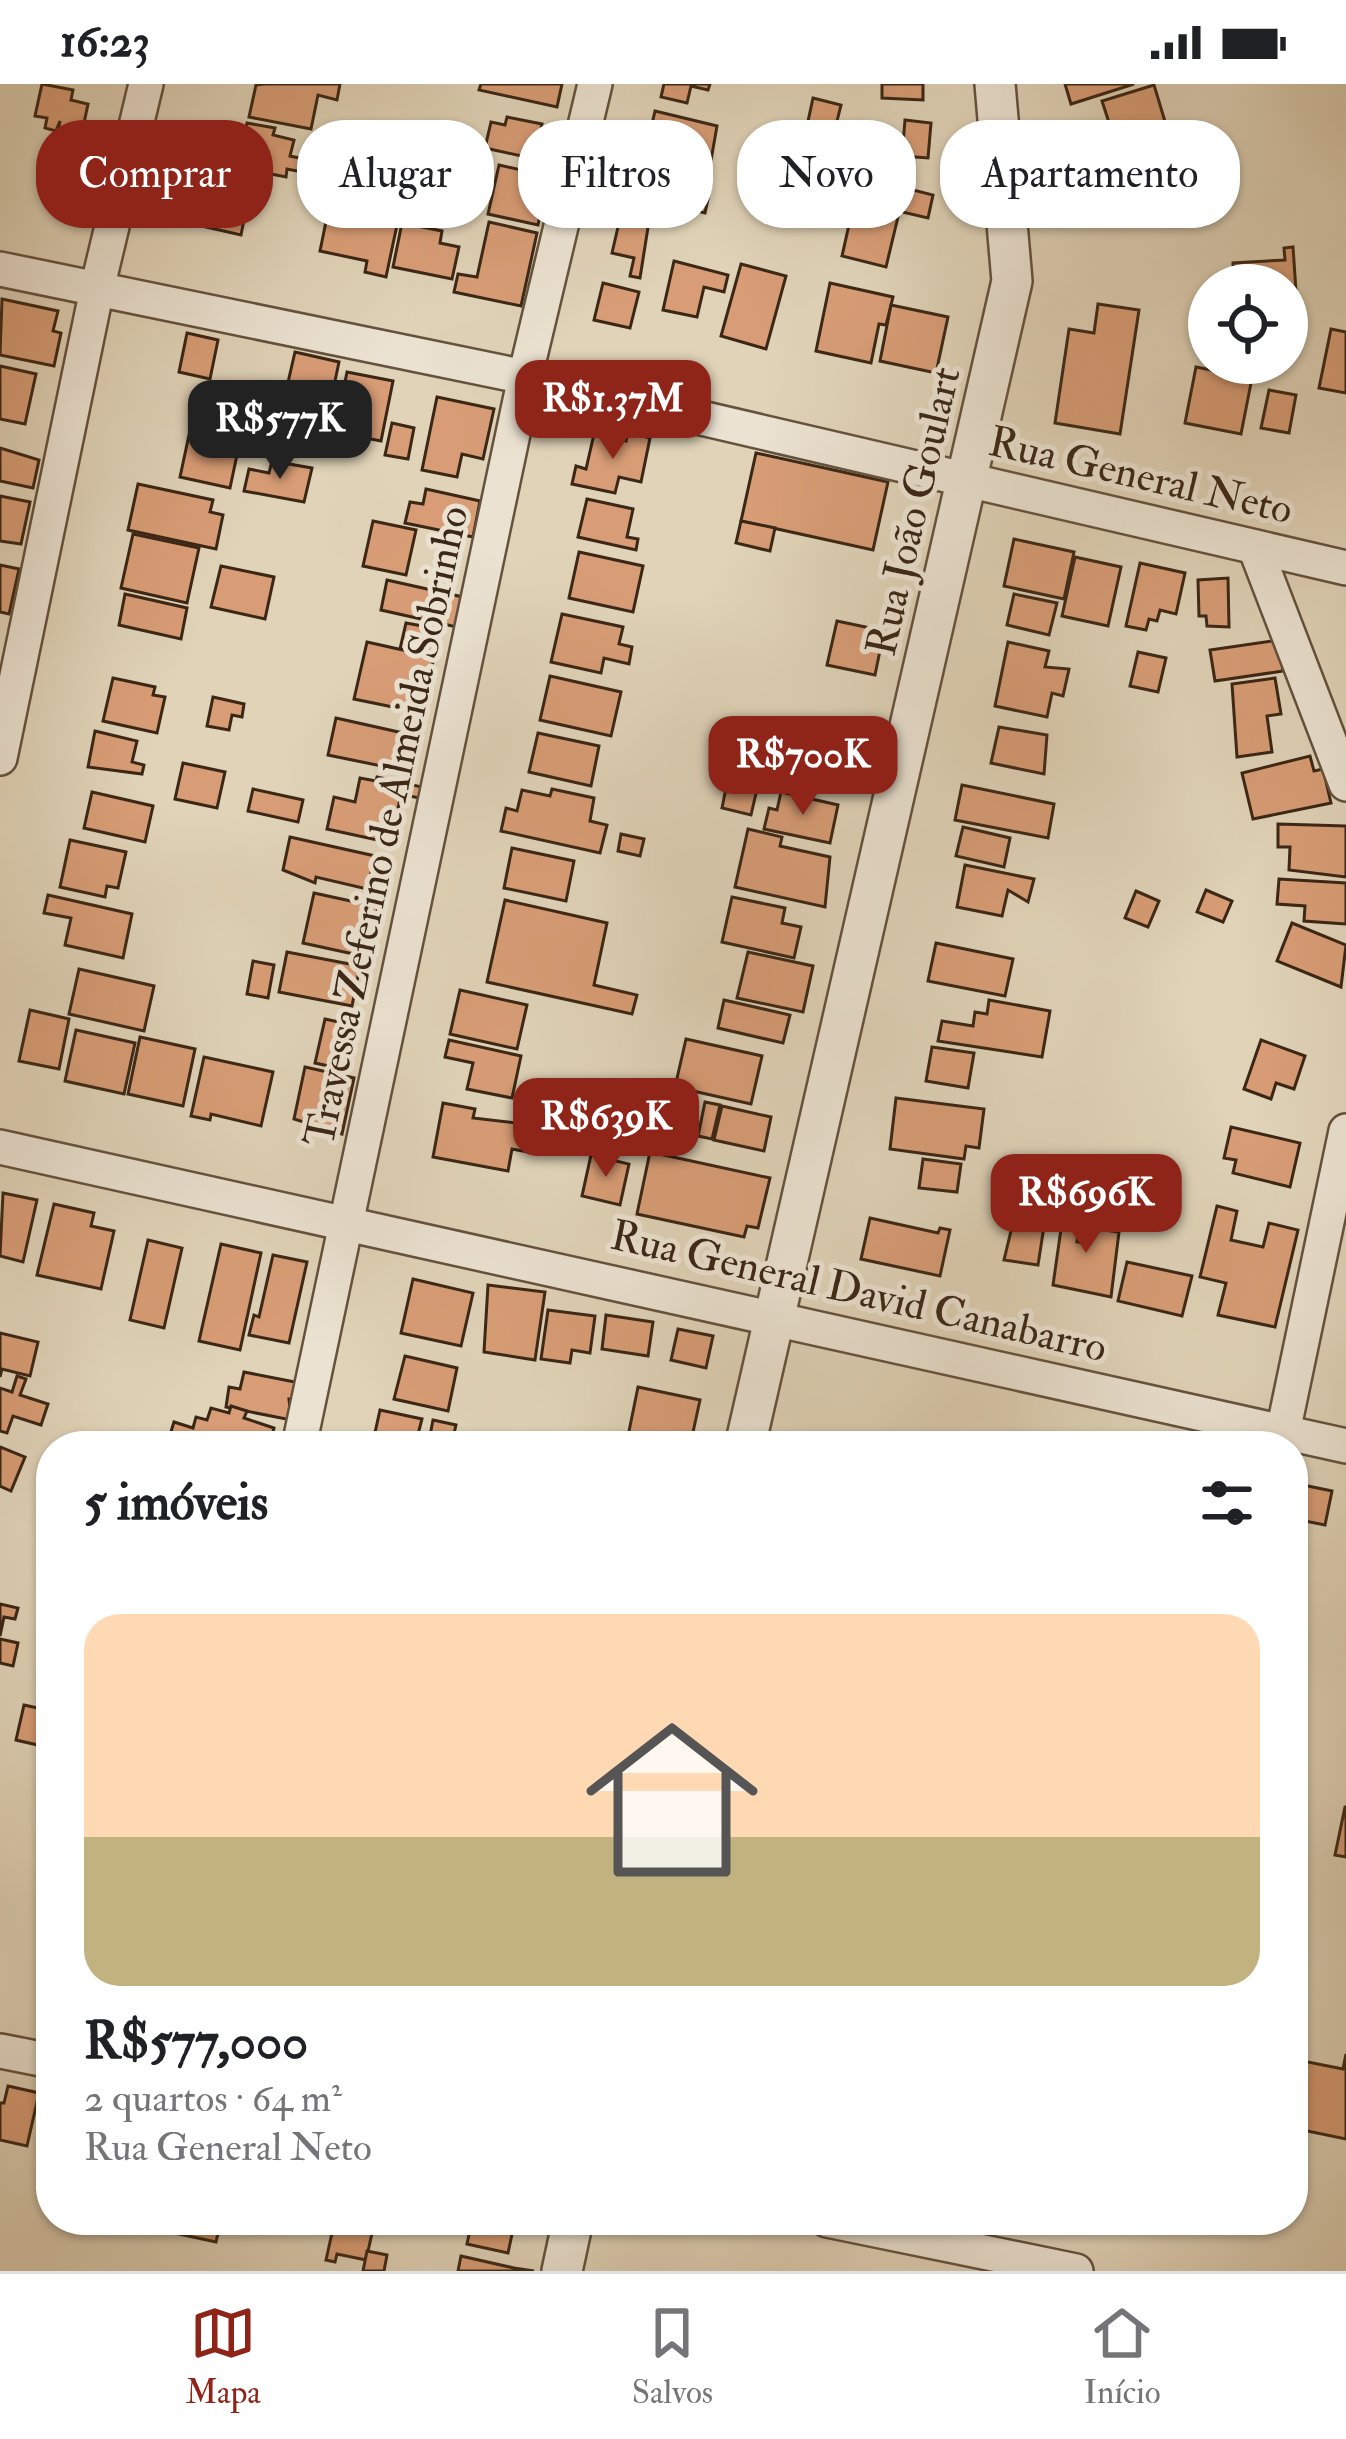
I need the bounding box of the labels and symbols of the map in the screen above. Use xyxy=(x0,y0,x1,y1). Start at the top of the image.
pin: R$1.37M xyxy=(502,360,724,462)
street label: Rua João Goulart xyxy=(855,362,972,661)
pin: R$577K xyxy=(182,380,378,482)
street label: Rua General Neto xyxy=(984,416,1297,536)
street label: Travessa Zeferino de Almeida Sobrinho xyxy=(294,501,480,1151)
pin: R$700K xyxy=(705,716,901,818)
pin: R$639K xyxy=(508,1078,704,1180)
pin: R$696K xyxy=(988,1154,1184,1256)
street label: Rua General David Canabarro xyxy=(605,1210,1112,1374)

